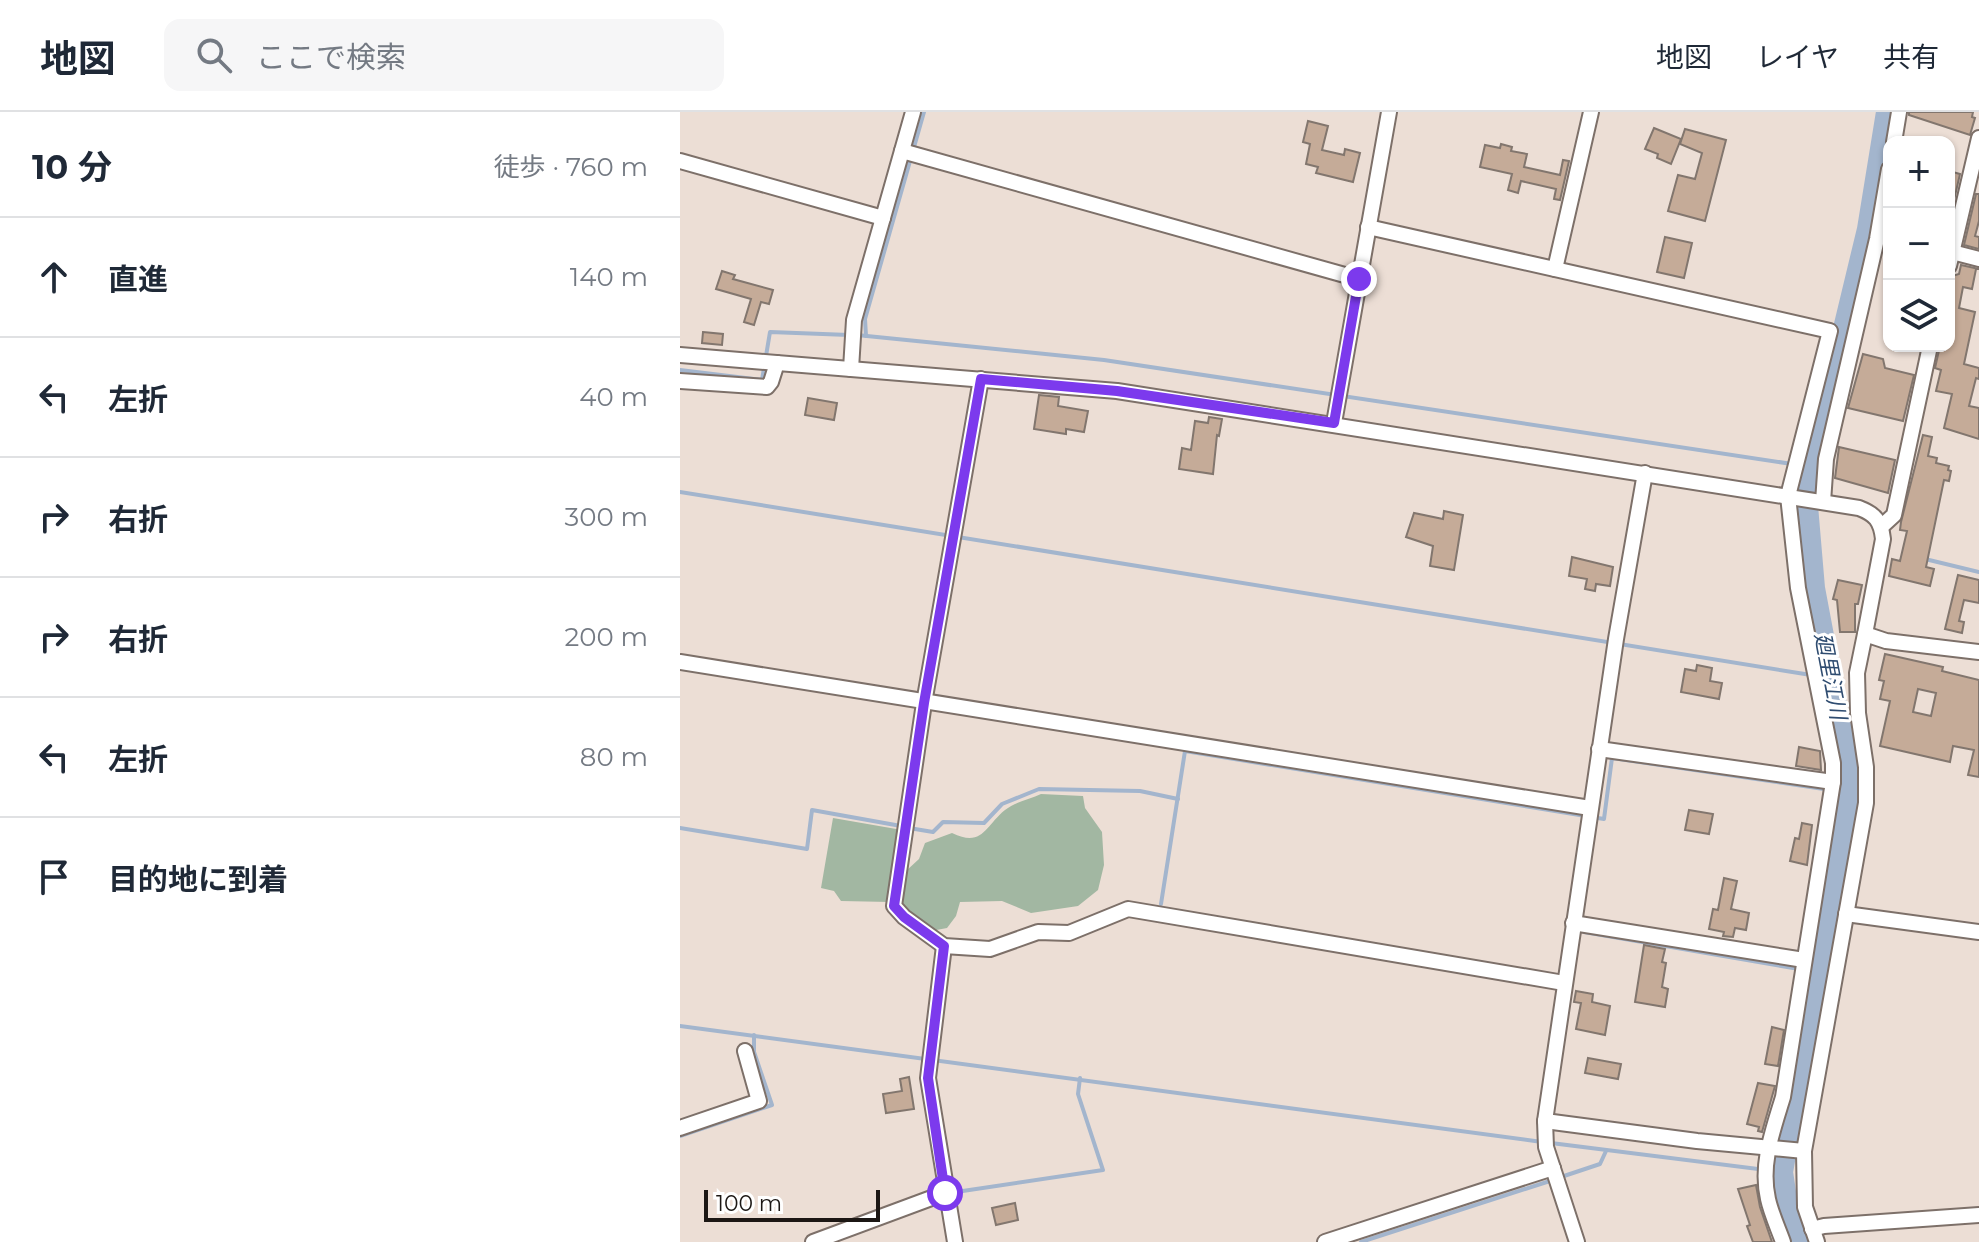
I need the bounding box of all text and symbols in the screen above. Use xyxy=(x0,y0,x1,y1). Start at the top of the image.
search box xyxy=(164,19,724,91)
icon: search xyxy=(192,33,236,77)
text: 地図 xyxy=(40,35,116,82)
text: ここで検索 xyxy=(256,39,406,76)
text: 地図 xyxy=(1656,40,1712,74)
text: レイヤ xyxy=(1756,40,1839,74)
text: 共有 xyxy=(1883,40,1939,74)
map controls xyxy=(1883,136,1955,352)
button: + xyxy=(1883,136,1955,208)
text: 10 分 xyxy=(32,146,112,188)
text: 徒歩 · 760 m xyxy=(494,151,648,183)
button: − xyxy=(1883,208,1955,280)
icon: ahead xyxy=(32,255,76,299)
text: 直進 xyxy=(108,261,168,298)
text: 140 m xyxy=(570,261,648,293)
route end xyxy=(1341,261,1377,297)
button: layers xyxy=(1883,280,1955,352)
icon: left xyxy=(32,375,76,419)
text: 左折 xyxy=(108,381,168,418)
text: 40 m xyxy=(579,381,648,413)
icon: right xyxy=(32,495,76,539)
text: 右折 xyxy=(108,501,168,538)
text: 300 m xyxy=(565,501,648,533)
icon: right xyxy=(32,615,76,659)
text: 右折 xyxy=(108,621,168,658)
text: 200 m xyxy=(564,621,648,653)
water label: 廻里江川 xyxy=(1809,630,1853,724)
icon: left xyxy=(32,735,76,779)
text: 左折 xyxy=(108,741,168,778)
text: 80 m xyxy=(580,741,648,773)
icon: arrive xyxy=(32,855,76,899)
text: 目的地に到着 xyxy=(108,861,288,898)
route start xyxy=(927,1175,963,1211)
scale bar xyxy=(704,1186,880,1222)
text: 100 m xyxy=(716,1190,782,1217)

